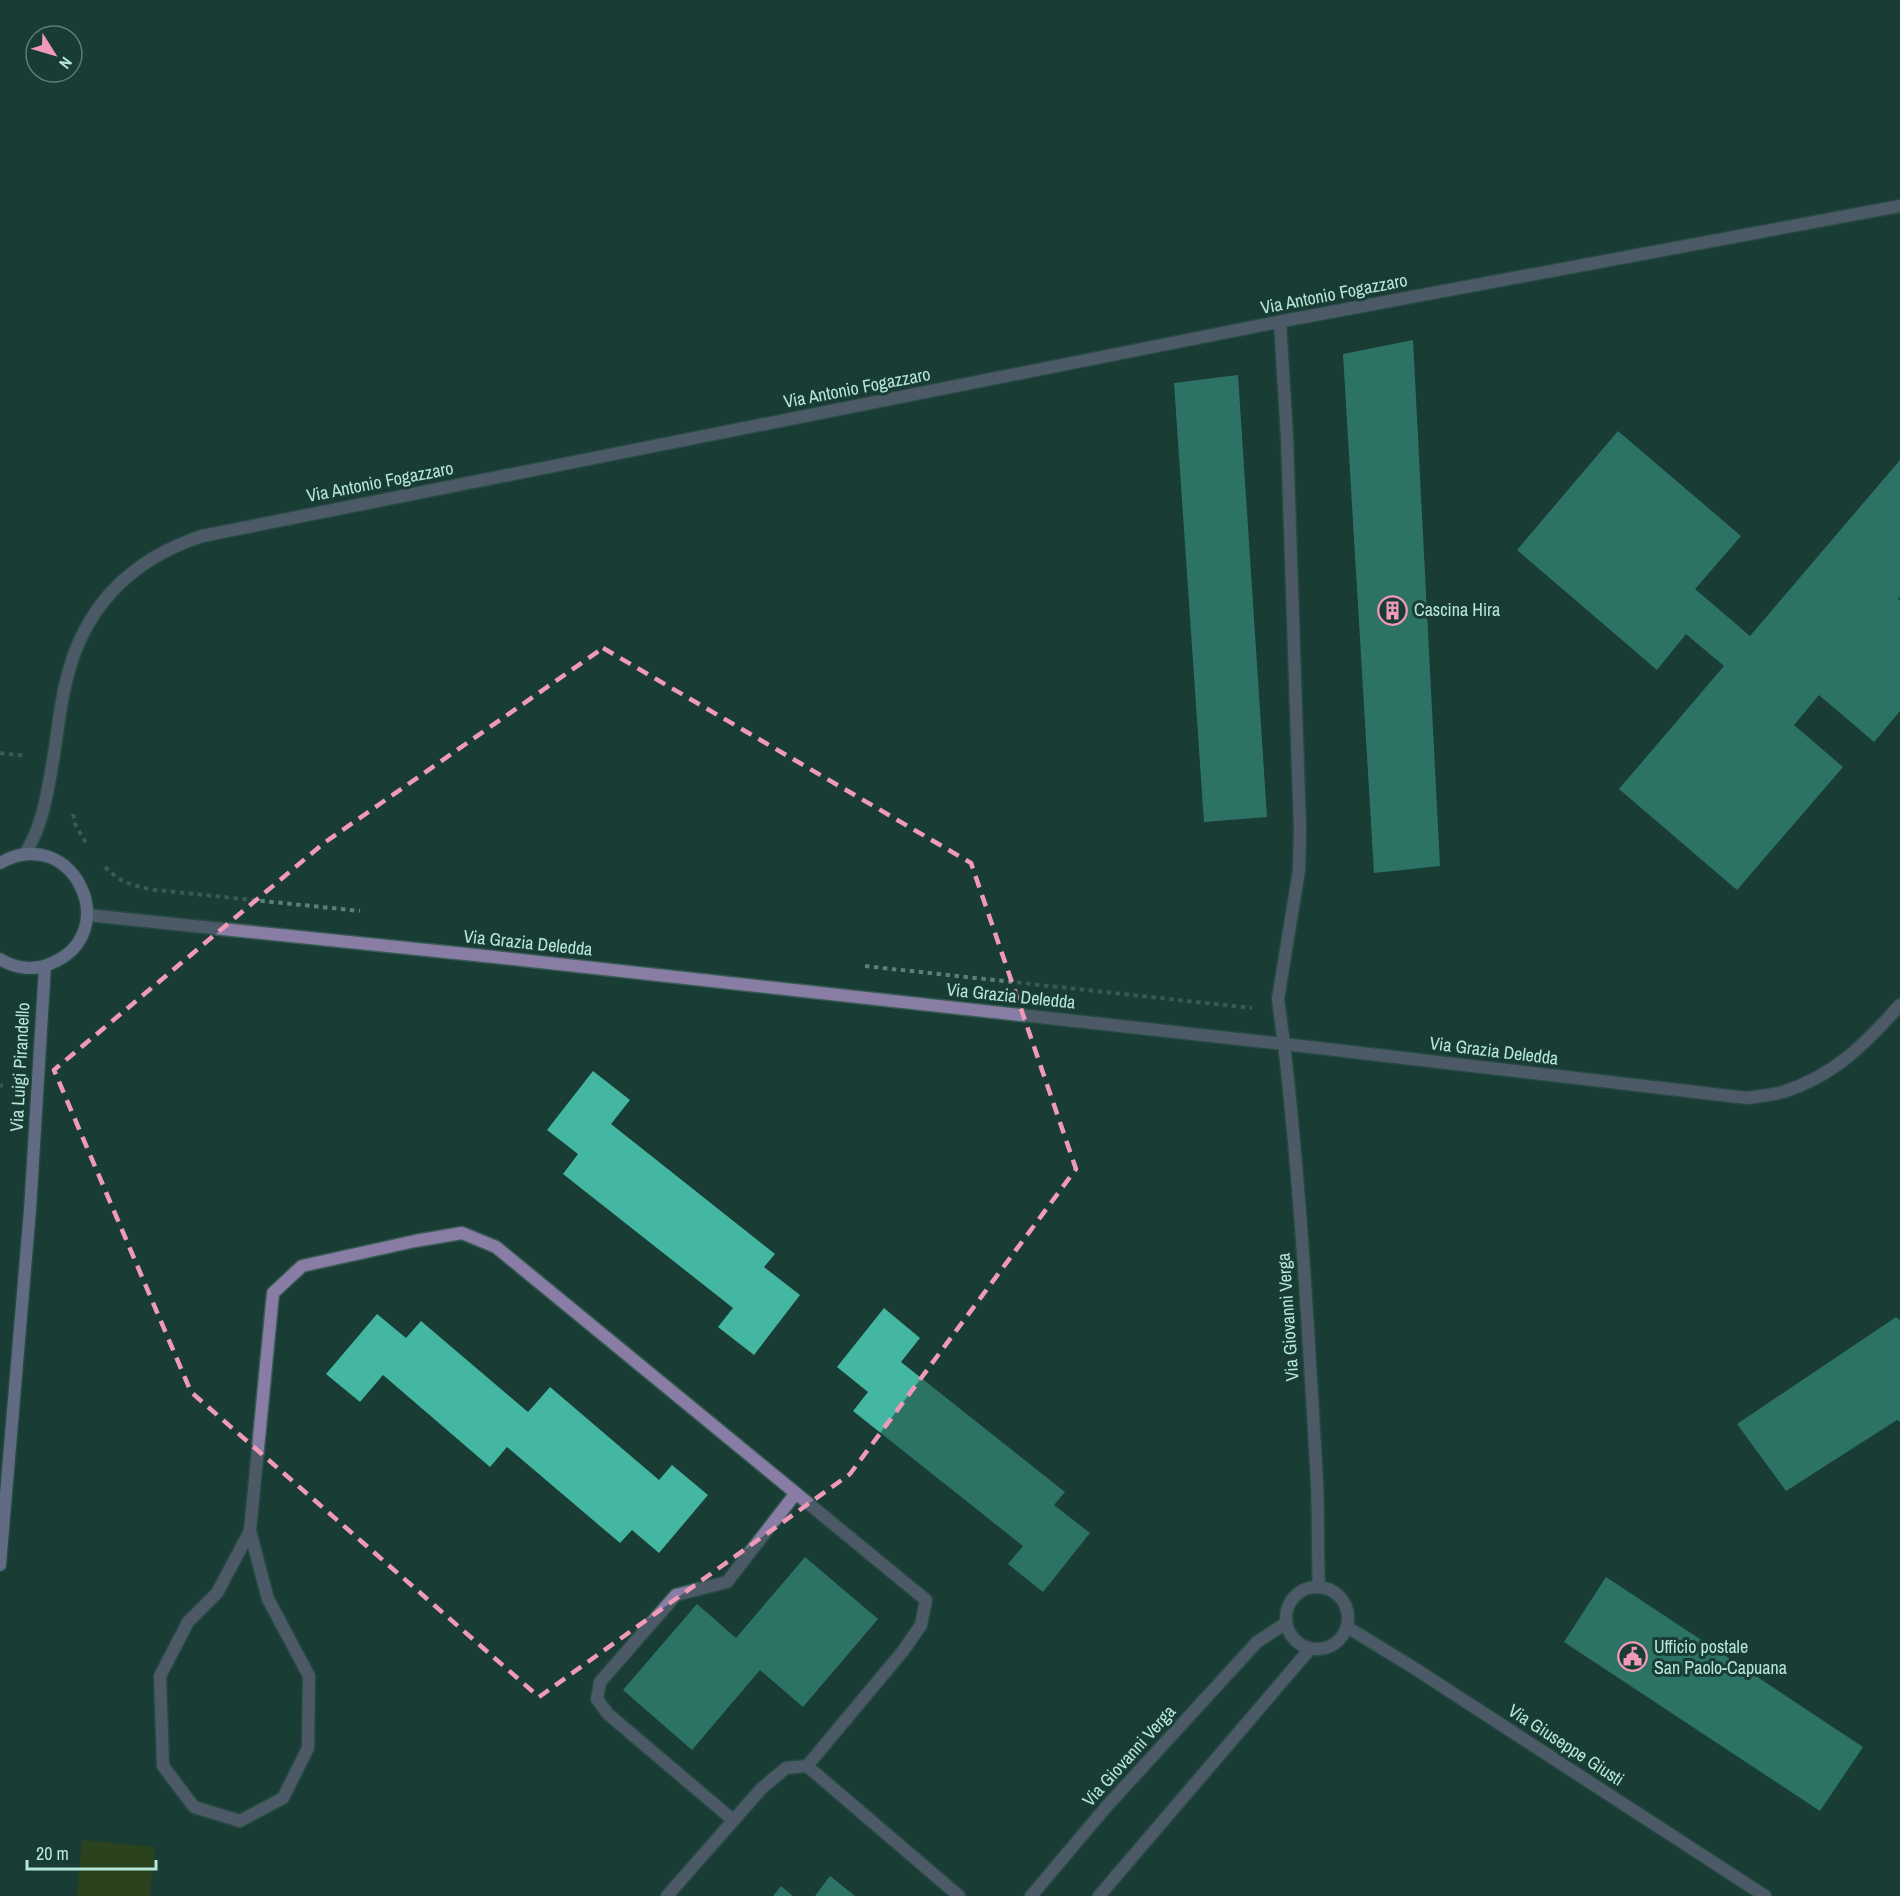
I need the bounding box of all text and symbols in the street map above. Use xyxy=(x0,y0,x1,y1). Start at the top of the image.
north arrow xyxy=(24,24,84,84)
text: N xyxy=(54,53,78,73)
street label: Via Antonio Fogazzaro xyxy=(1258,267,1410,320)
street label: Via Antonio Fogazzaro xyxy=(781,361,933,414)
street label: Via Antonio Fogazzaro xyxy=(304,455,456,508)
building icon: Cascina Hira xyxy=(1377,594,1409,626)
place label: Cascina Hira xyxy=(1414,597,1500,622)
street label: Via Grazia Deledda xyxy=(462,923,594,962)
street label: Via Grazia Deledda xyxy=(945,976,1077,1015)
street label: Via Luigi Pirandello xyxy=(4,1002,35,1132)
street label: Via Grazia Deledda xyxy=(1428,1030,1560,1071)
street label: Via Giovanni Verga xyxy=(1271,1252,1304,1382)
place label: Ufficio postale San Paolo-Capuana xyxy=(1654,1634,1787,1680)
public building icon: Ufficio postale San Paolo-Capuana xyxy=(1617,1641,1649,1673)
street label: Via Giuseppe Giusti xyxy=(1503,1698,1629,1791)
street label: Via Giovanni Verga xyxy=(1076,1700,1181,1812)
scale bar xyxy=(27,1833,156,1871)
text: 20 m xyxy=(36,1841,69,1866)

